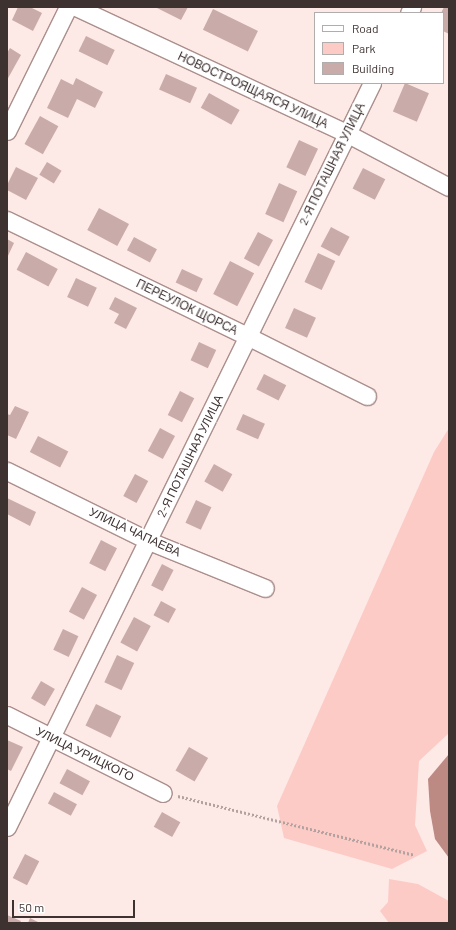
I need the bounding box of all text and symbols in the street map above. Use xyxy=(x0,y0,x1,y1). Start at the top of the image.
legend xyxy=(314,12,444,84)
text: Road xyxy=(352,21,379,35)
text: Park xyxy=(352,41,376,55)
street label: НОВОСТРОЯЩАЯСЯ УЛИЦА xyxy=(176,49,330,131)
text: Building xyxy=(352,61,394,75)
street label: 2-Я ПОТАШНАЯ УЛИЦА xyxy=(296,100,368,228)
street label: ПЕРЕУЛОК ЩОРСА xyxy=(134,276,240,338)
street label: 2-Я ПОТАШНАЯ УЛИЦА xyxy=(154,392,226,520)
street label: УЛИЦА ЧАПАЕВА xyxy=(87,505,183,559)
street label: УЛИЦА УРИЦКОГО xyxy=(34,724,136,784)
scale bar xyxy=(14,892,137,918)
text: 50 m xyxy=(19,900,44,914)

